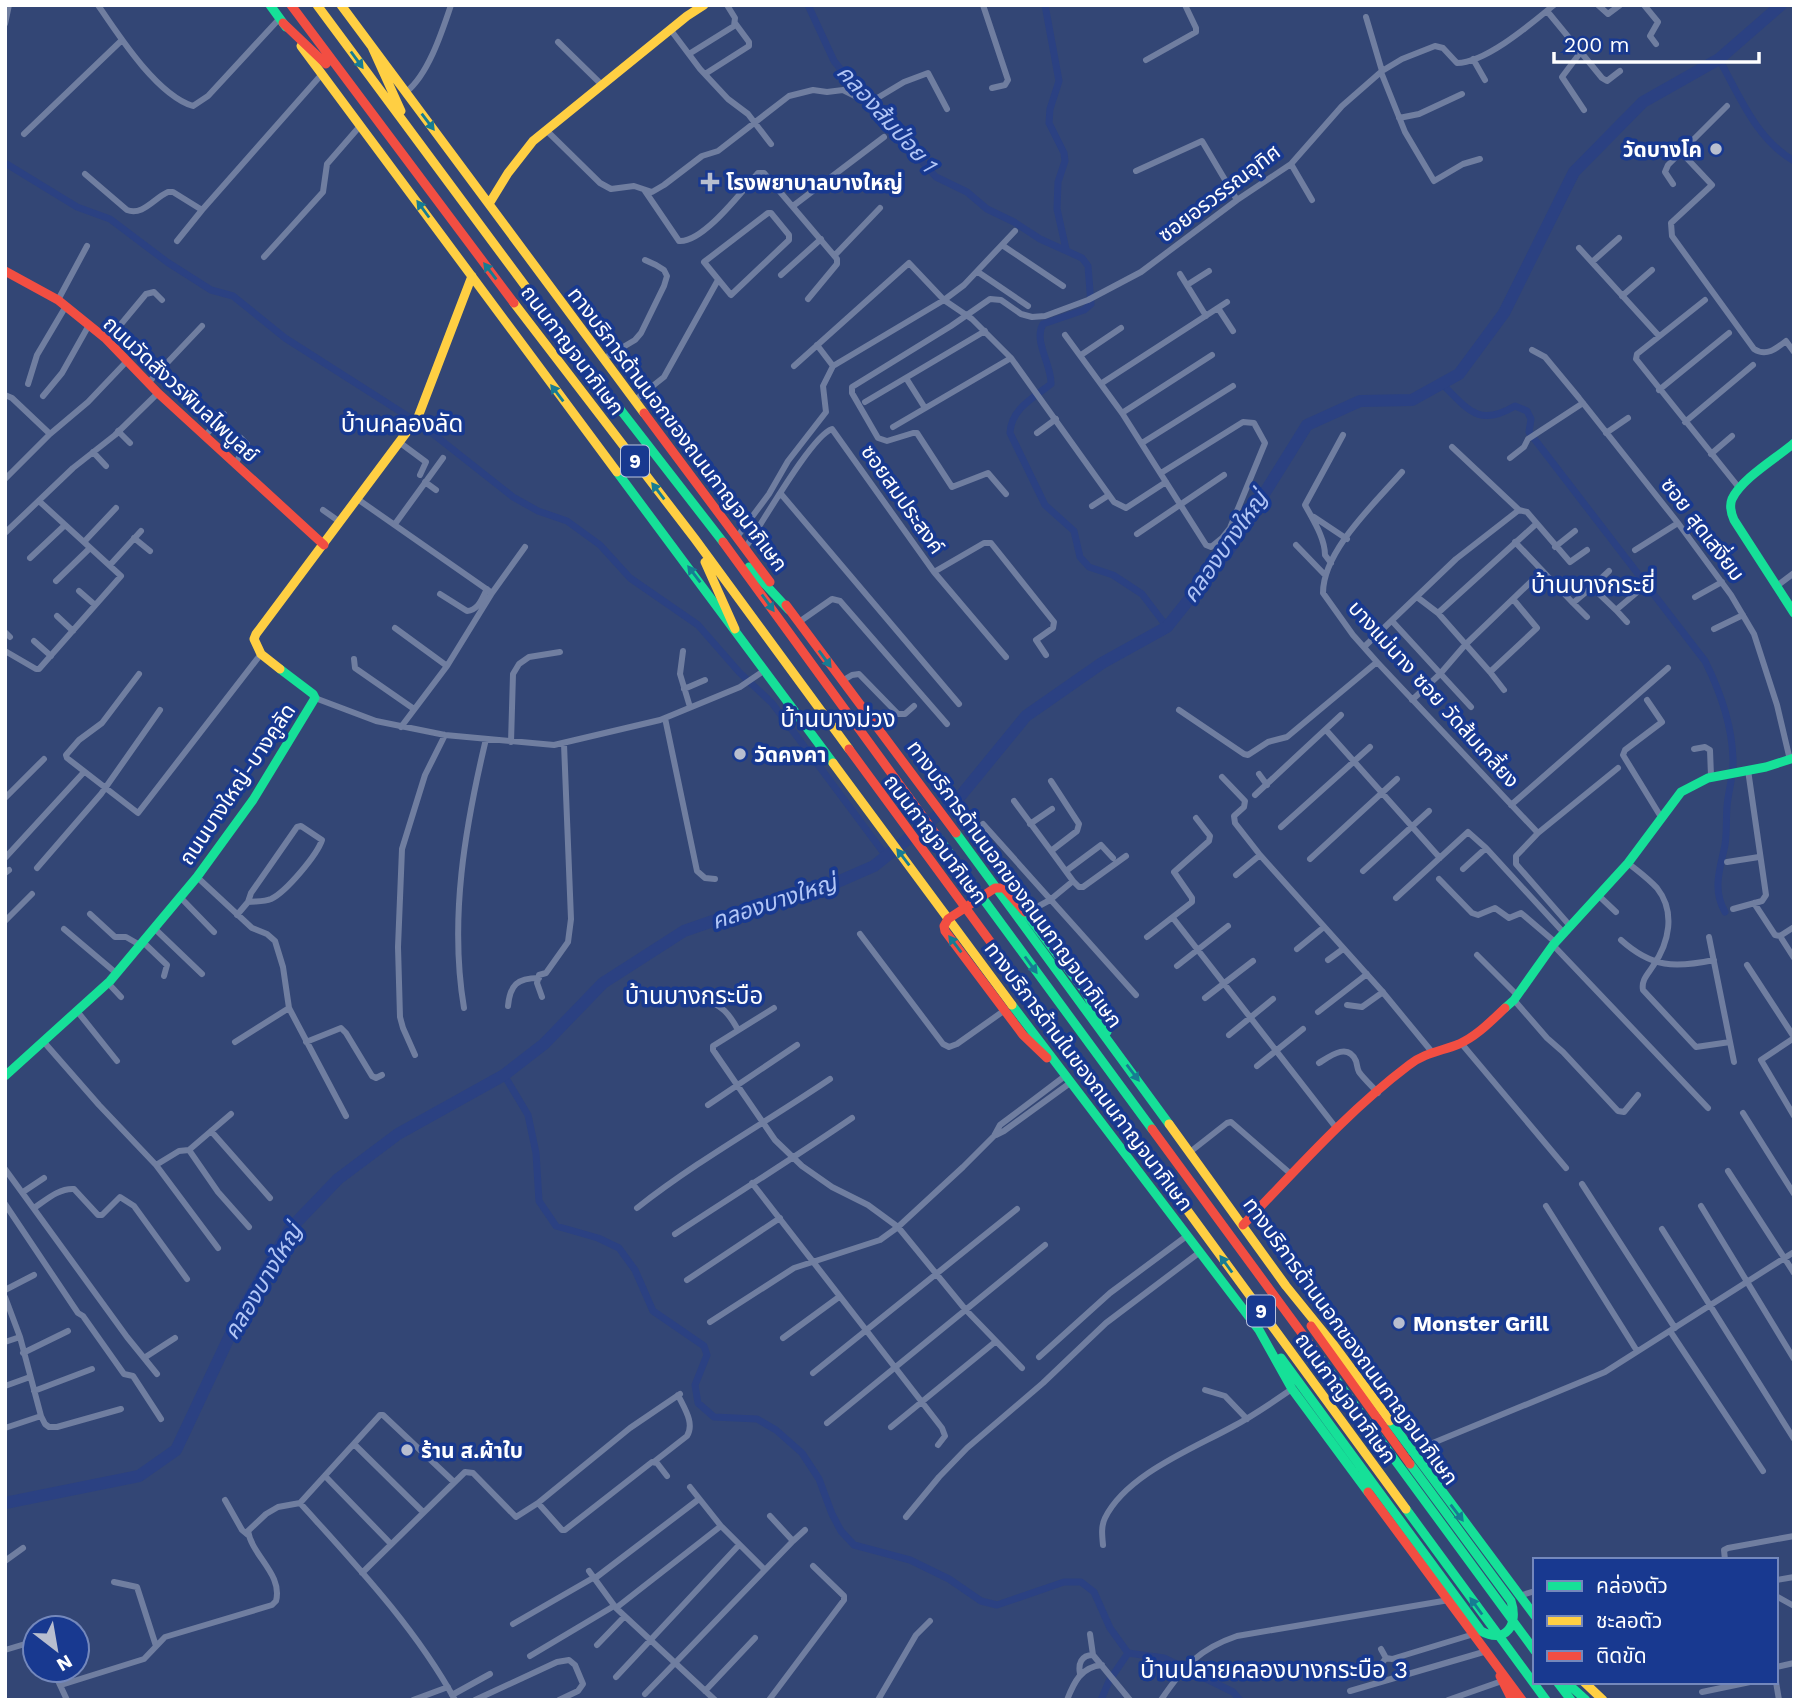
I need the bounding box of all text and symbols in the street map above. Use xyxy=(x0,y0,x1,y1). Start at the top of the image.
scale bar xyxy=(1554,21,1759,65)
text: 200 m xyxy=(1564,32,1630,57)
one-way arrow xyxy=(350,51,364,69)
water label: คลองส้มป่อย 1 xyxy=(831,59,943,179)
one-way arrow xyxy=(420,112,435,130)
place label: วัดบางโค xyxy=(1623,137,1702,162)
street label: ซอยอรวรรณอุทิศ xyxy=(1153,139,1286,248)
marker: วัดบางโค xyxy=(1708,141,1724,157)
place label: โรงพยาบาลบางใหญ่ xyxy=(726,170,903,195)
marker: โรงพยาบาลบางใหญ่ xyxy=(700,172,720,192)
one-way arrow xyxy=(416,200,430,218)
one-way arrow xyxy=(484,262,498,280)
street label: ถนนกาญจนาภิเษก xyxy=(516,280,630,420)
street label: ทางบริการด้านนอกของถนนกาญจนาภิเษก xyxy=(563,282,793,576)
street label: ถนนวัดสังวรพิมลไพบูลย์ xyxy=(98,311,264,468)
one-way arrow xyxy=(550,384,565,402)
district label: บ้านคลองลัด xyxy=(341,410,463,438)
street label: ซอยสมประสงค์ xyxy=(856,440,950,558)
road number: 9 xyxy=(621,446,649,476)
street label: ซอย สุดเสงี่ยม xyxy=(1655,471,1752,586)
one-way arrow xyxy=(650,482,665,500)
water label: คลองบางใหญ่ xyxy=(1177,484,1275,608)
one-way arrow xyxy=(686,566,701,584)
district label: บ้านบางกระยี่ xyxy=(1531,568,1655,599)
one-way arrow xyxy=(761,594,775,612)
street label: บางแม่นาง ซอย วัดส้มเกลี้ยง xyxy=(1343,594,1526,793)
one-way arrow xyxy=(818,650,832,668)
street label: ถนนบางใหญ่-บางคูลัด xyxy=(174,699,301,870)
district label: บ้านบางม่วง xyxy=(780,705,896,733)
street label: ทางบริการด้านนอกของถนนกาญจนาภิเษก xyxy=(902,735,1128,1033)
place label: วัดคงคา xyxy=(754,742,826,767)
marker: วัดคงคา xyxy=(732,746,748,762)
street label: ถนนกาญจนาภิเษก xyxy=(879,769,993,909)
one-way arrow xyxy=(896,849,911,867)
water label: คลองบางใหญ่ xyxy=(708,868,843,935)
one-way arrow xyxy=(948,934,962,953)
street label: ทางบริการด้านในของถนนกาญจนาภิเษก xyxy=(980,936,1198,1216)
one-way arrow xyxy=(1024,956,1038,974)
district label: บ้านบางกระบือ xyxy=(625,982,763,1010)
one-way arrow xyxy=(1126,1064,1140,1083)
street label: ทางบริการด้านนอกของถนนกาญจนาภิเษก xyxy=(1238,1192,1464,1490)
water label: คลองบางใหญ่ xyxy=(218,1217,309,1344)
one-way arrow xyxy=(1219,1255,1233,1273)
road number: 9 xyxy=(1247,1296,1275,1326)
place label: Monster Grill xyxy=(1413,1311,1549,1336)
marker: Monster Grill xyxy=(1391,1315,1407,1331)
street label: ถนนกาญจนาภิเษก xyxy=(1290,1328,1402,1468)
place label: ร้าน ส.ผ้าใบ xyxy=(421,1438,523,1463)
marker: ร้าน ส.ผ้าใบ xyxy=(399,1442,415,1458)
one-way arrow xyxy=(1449,1504,1463,1522)
legend xyxy=(1533,1558,1778,1684)
text: คล่องตัว xyxy=(1596,1573,1668,1598)
one-way arrow xyxy=(1469,1597,1484,1615)
text: ชะลอตัว xyxy=(1596,1608,1662,1633)
north arrow xyxy=(21,1614,91,1684)
text: ติดขัด xyxy=(1596,1643,1647,1668)
text: N xyxy=(53,1650,76,1677)
district label: บ้านปลายคลองบางกระบือ 3 xyxy=(1140,1656,1408,1684)

